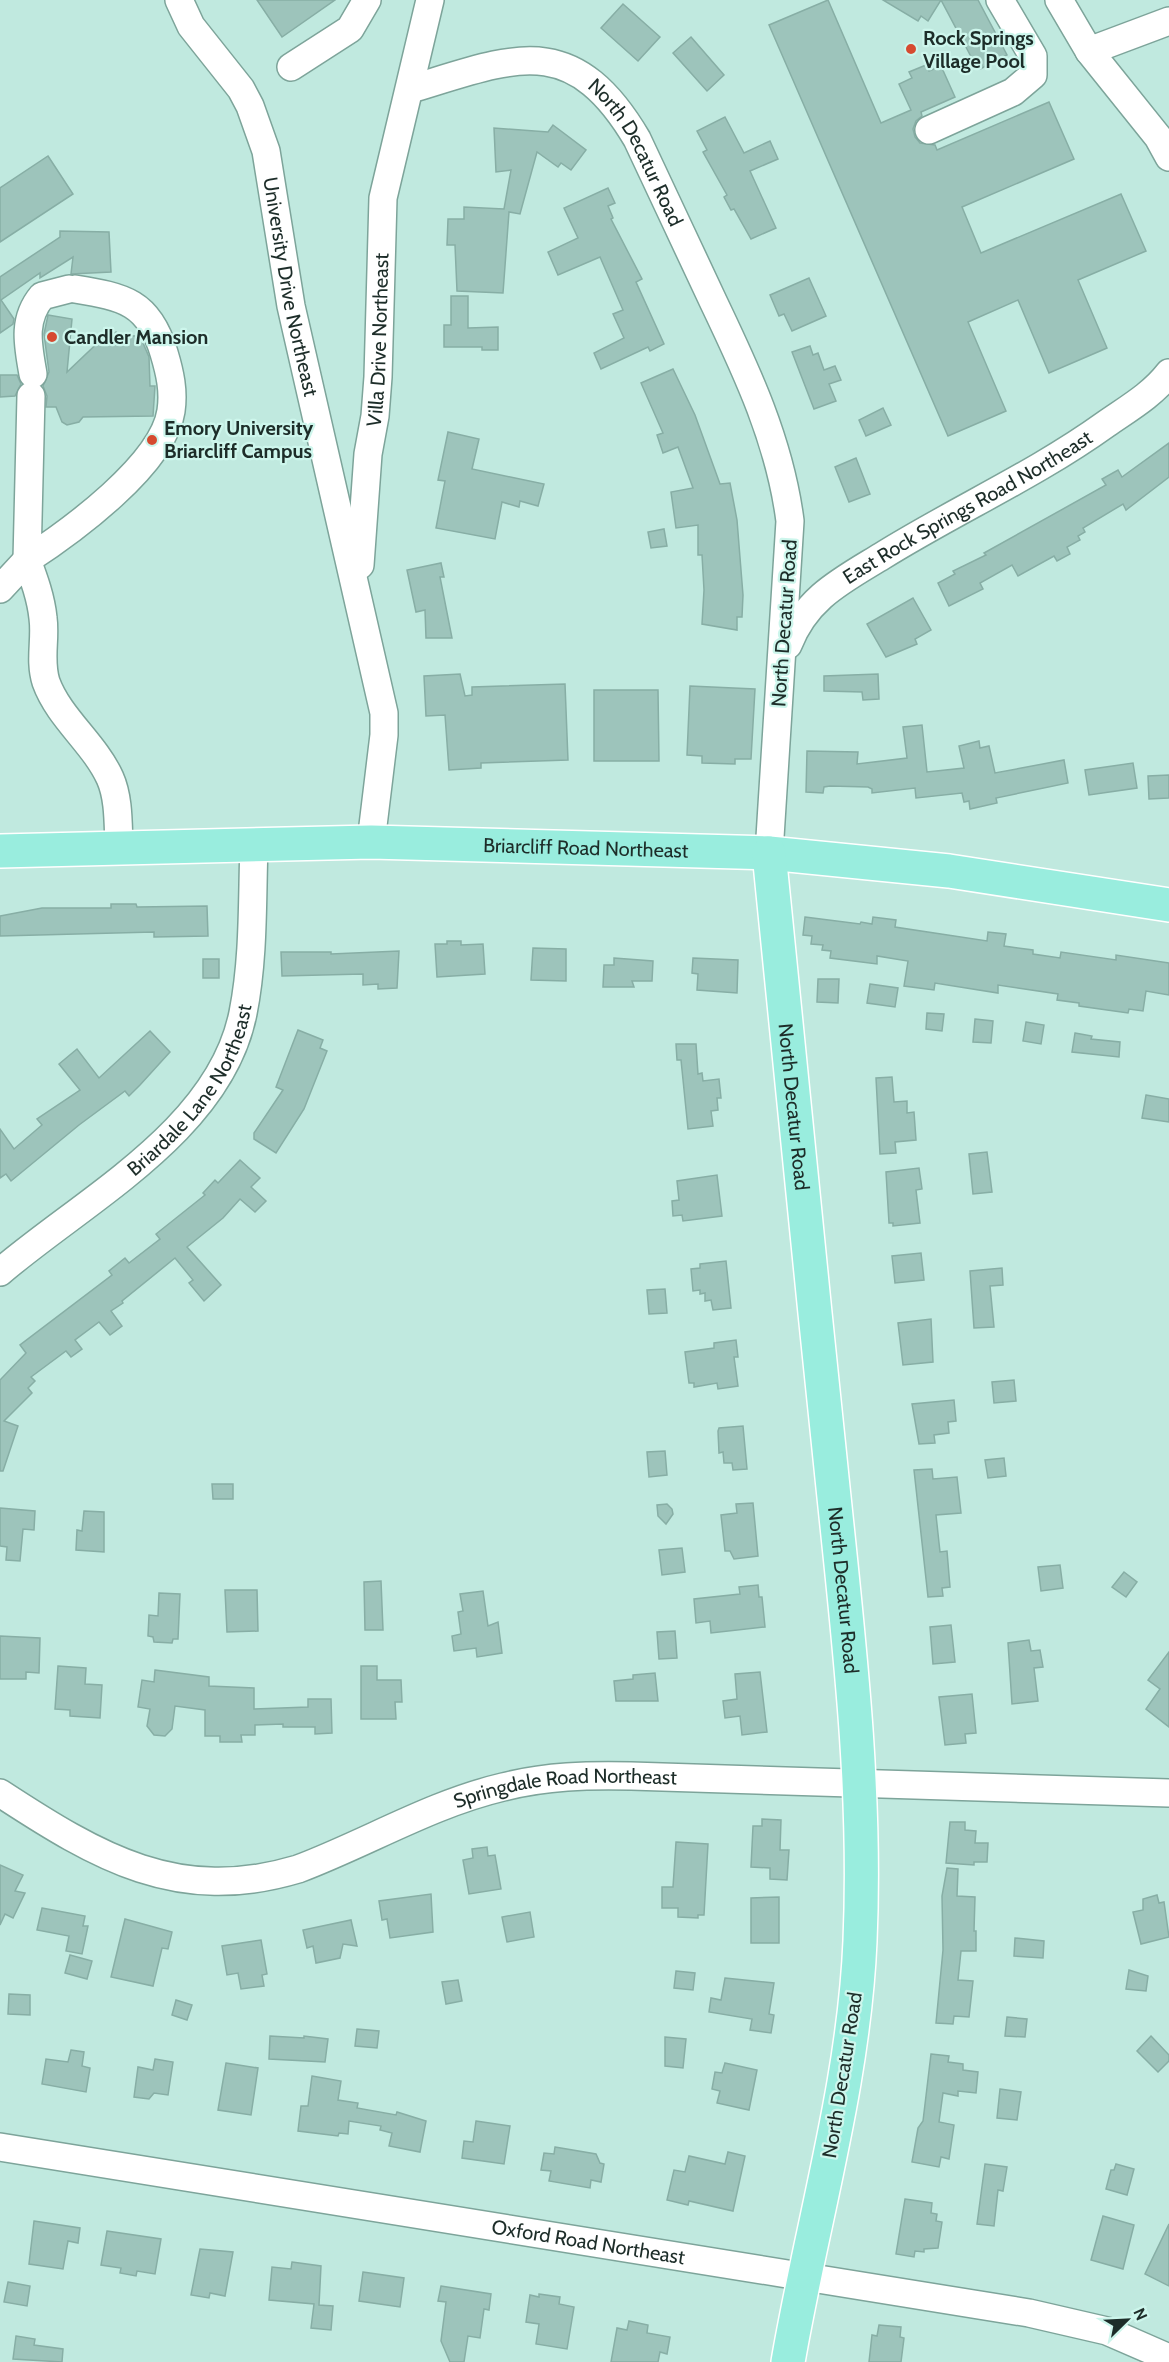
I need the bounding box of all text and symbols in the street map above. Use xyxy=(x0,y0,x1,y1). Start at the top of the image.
place label: Rock Springs Village Pool xyxy=(923,26,1034,73)
marker: Rock Springs Village Pool xyxy=(904,42,918,56)
street label: North Decatur Road xyxy=(583,73,688,230)
street label: University Drive Northeast xyxy=(258,175,323,399)
street label: Villa Drive Northeast xyxy=(361,253,393,429)
place label: Candler Mansion xyxy=(64,325,208,349)
marker: Candler Mansion xyxy=(45,330,59,344)
place label: Emory University Briarcliff Campus xyxy=(164,416,314,463)
street label: East Rock Springs Road Northeast xyxy=(838,425,1097,589)
marker: Emory University Briarcliff Campus xyxy=(145,433,159,447)
street label: North Decatur Road xyxy=(766,538,802,708)
street label: Briarcliff Road Northeast xyxy=(483,833,689,863)
street label: Briardale Lane Northeast xyxy=(122,1002,256,1181)
street label: North Decatur Road xyxy=(773,1022,814,1192)
street label: North Decatur Road xyxy=(823,1505,864,1675)
street label: Springdale Road Northeast xyxy=(450,1764,678,1813)
street label: North Decatur Road xyxy=(817,1990,867,2160)
street label: Oxford Road Northeast xyxy=(490,2215,687,2269)
north arrow xyxy=(1097,2290,1157,2350)
text: N xyxy=(1129,2305,1151,2323)

